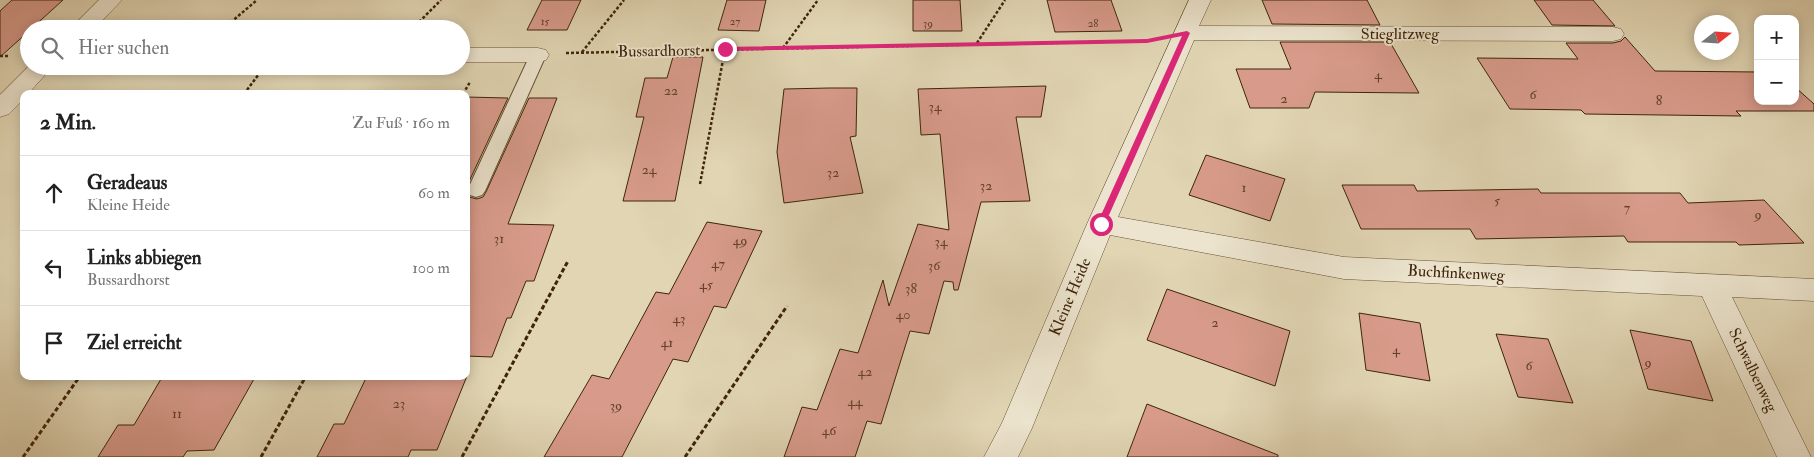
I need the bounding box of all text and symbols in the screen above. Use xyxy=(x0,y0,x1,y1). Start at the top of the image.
house number: 15 xyxy=(541,15,550,28)
house number: 27 xyxy=(730,15,740,28)
north arrow xyxy=(1694,15,1739,60)
map controls xyxy=(1754,15,1799,105)
button: + xyxy=(1754,15,1799,60)
house number: 39 xyxy=(923,17,933,30)
house number: 28 xyxy=(1088,17,1098,30)
search box xyxy=(20,20,470,75)
street label: Stieglitzweg xyxy=(1361,24,1440,44)
icon: search xyxy=(38,34,66,62)
text: Hier suchen xyxy=(78,36,169,60)
route end xyxy=(714,38,737,61)
street label: Bussardhorst xyxy=(617,40,701,62)
button: − xyxy=(1754,60,1799,105)
house number: 4 xyxy=(1374,66,1383,83)
house number: 22 xyxy=(664,82,678,99)
house number: 6 xyxy=(1529,86,1537,103)
house number: 2 xyxy=(1280,90,1288,107)
house number: 8 xyxy=(1656,92,1663,109)
house number: 34 xyxy=(929,98,943,115)
text: 2 Min. xyxy=(40,109,96,136)
text: Zu Fuß · 160 m xyxy=(352,113,450,133)
house number: 24 xyxy=(642,161,658,178)
house number: 32 xyxy=(827,164,839,181)
text: Geradeaus xyxy=(87,171,167,195)
house number: 32 xyxy=(980,177,992,194)
icon: ahead xyxy=(40,179,68,207)
house number: 1 xyxy=(1242,179,1247,196)
text: 60 m xyxy=(418,183,450,203)
house number: 5 xyxy=(1494,192,1501,209)
text: Kleine Heide xyxy=(87,195,170,215)
house number: 7 xyxy=(1624,199,1631,216)
house number: 9 xyxy=(1753,206,1762,223)
route start xyxy=(1090,213,1113,236)
house number: 31 xyxy=(494,230,504,247)
house number: 49 xyxy=(733,232,747,249)
house number: 34 xyxy=(935,233,949,250)
text: Links abbiegen xyxy=(87,246,201,270)
icon: left xyxy=(40,254,68,282)
house number: 47 xyxy=(711,255,725,272)
street label: Kleine Heide xyxy=(1045,255,1096,339)
house number: 36 xyxy=(928,257,941,274)
text: 100 m xyxy=(412,258,450,278)
street label: Buchfinkenweg xyxy=(1407,260,1506,286)
text: Bussardhorst xyxy=(87,270,170,290)
house number: 45 xyxy=(699,276,714,293)
house number: 38 xyxy=(905,280,917,297)
house number: 40 xyxy=(896,306,910,323)
house number: 43 xyxy=(673,310,685,327)
house number: 2 xyxy=(1211,314,1219,331)
street label: Schwalbenweg xyxy=(1724,325,1782,416)
icon: arrive xyxy=(40,329,68,357)
text: Ziel erreicht xyxy=(87,331,182,355)
house number: 41 xyxy=(661,334,673,351)
house number: 4 xyxy=(1392,341,1401,358)
house number: 9 xyxy=(1643,354,1652,371)
house number: 6 xyxy=(1525,357,1533,374)
house number: 42 xyxy=(858,363,872,380)
house number: 44 xyxy=(847,393,864,410)
house number: 23 xyxy=(393,395,405,412)
house number: 39 xyxy=(610,397,622,414)
house number: 11 xyxy=(172,405,182,422)
house number: 46 xyxy=(822,422,837,439)

